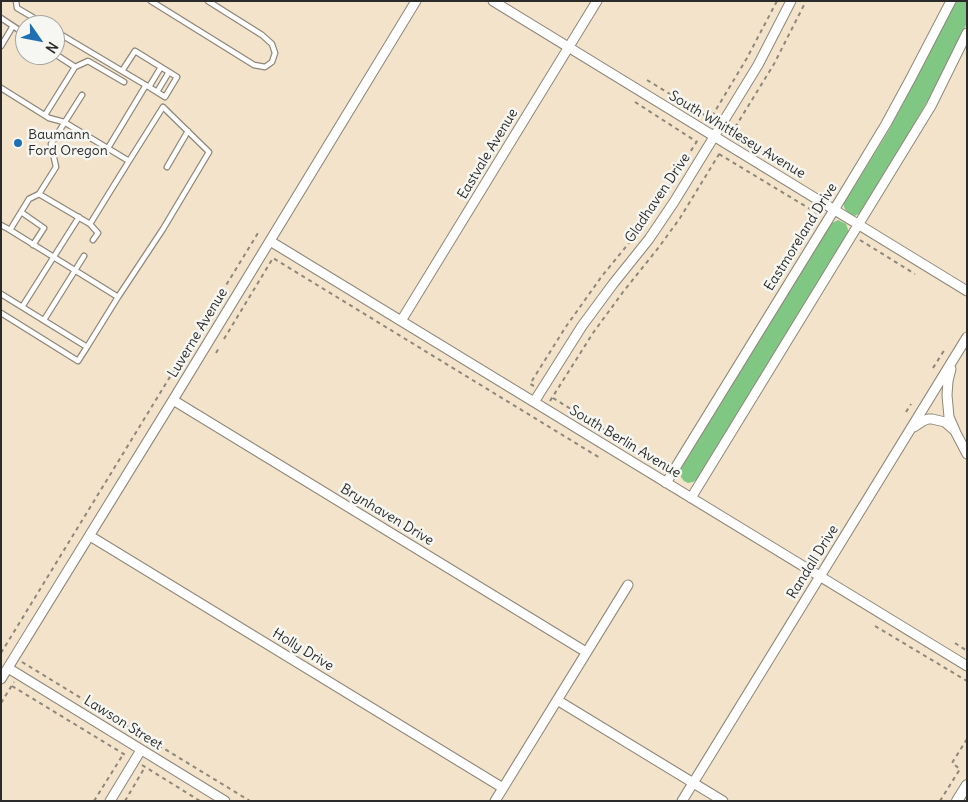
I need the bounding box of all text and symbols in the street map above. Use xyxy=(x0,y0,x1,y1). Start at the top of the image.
north arrow xyxy=(15,15,65,65)
text: N xyxy=(42,39,62,57)
street label: South Whittlesey Avenue xyxy=(666,88,808,182)
street label: Eastvale Avenue xyxy=(454,106,522,202)
place label: Baumann Ford Oregon xyxy=(28,127,108,160)
marker: Baumann Ford Oregon xyxy=(12,137,24,149)
street label: Gladhaven Drive xyxy=(622,150,694,246)
street label: Eastmoreland Drive xyxy=(761,180,841,294)
street label: Luverne Avenue xyxy=(165,285,231,381)
street label: South Berlin Avenue xyxy=(566,402,684,482)
street label: Brynhaven Drive xyxy=(337,481,437,549)
street label: Randall Drive xyxy=(784,522,842,602)
street label: Holly Drive xyxy=(269,625,337,675)
street label: Lawson Street xyxy=(81,692,165,754)

